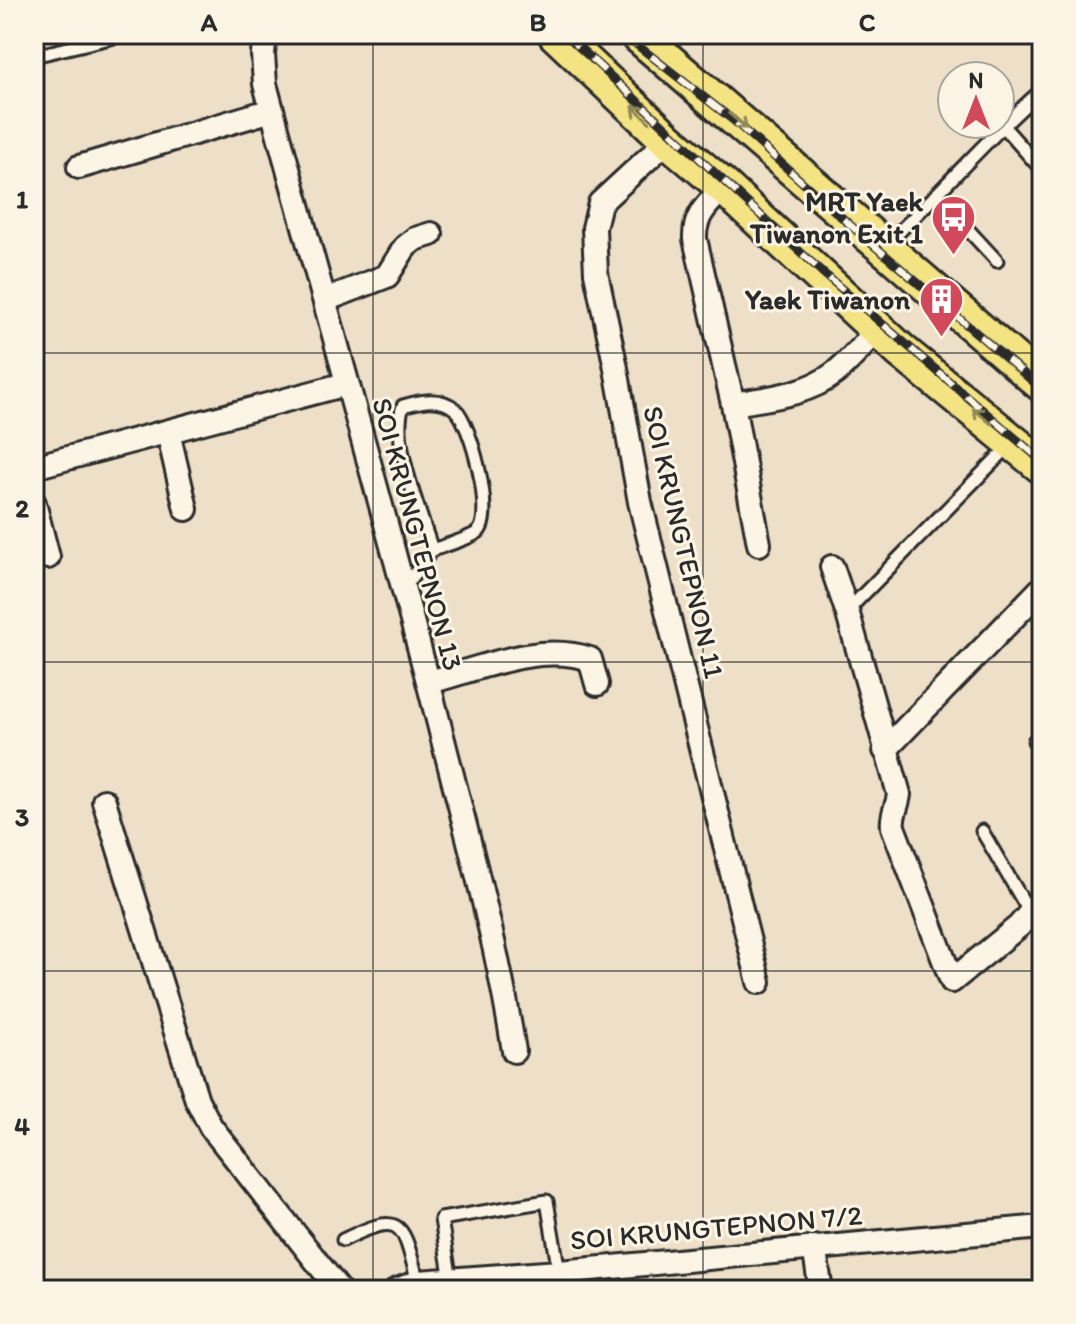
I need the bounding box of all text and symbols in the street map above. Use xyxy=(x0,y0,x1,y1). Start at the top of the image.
text: A xyxy=(200,6,218,38)
text: B xyxy=(530,6,547,38)
text: C xyxy=(859,6,876,38)
north arrow xyxy=(936,60,1016,140)
text: N xyxy=(969,67,983,94)
one-way arrow xyxy=(631,105,651,124)
one-way arrow xyxy=(728,112,748,130)
text: 1 xyxy=(16,183,28,215)
place label: MRT Yaek Tiwanon Exit 1 xyxy=(749,184,924,250)
bus stop icon: MRT Yaek Tiwanon Exit 1 xyxy=(930,193,978,256)
building icon: Yaek Tiwanon xyxy=(917,275,965,338)
place label: Yaek Tiwanon xyxy=(744,282,910,316)
street label: SOI KRUNGTEPNON 13 xyxy=(365,394,471,674)
street label: SOI KRUNGTEPNON 11 xyxy=(636,402,732,682)
one-way arrow xyxy=(973,407,993,425)
text: 2 xyxy=(15,492,29,524)
text: 3 xyxy=(15,801,29,833)
text: 4 xyxy=(14,1110,30,1142)
street label: SOI KRUNGTEPNON 7/2 xyxy=(569,1197,864,1257)

